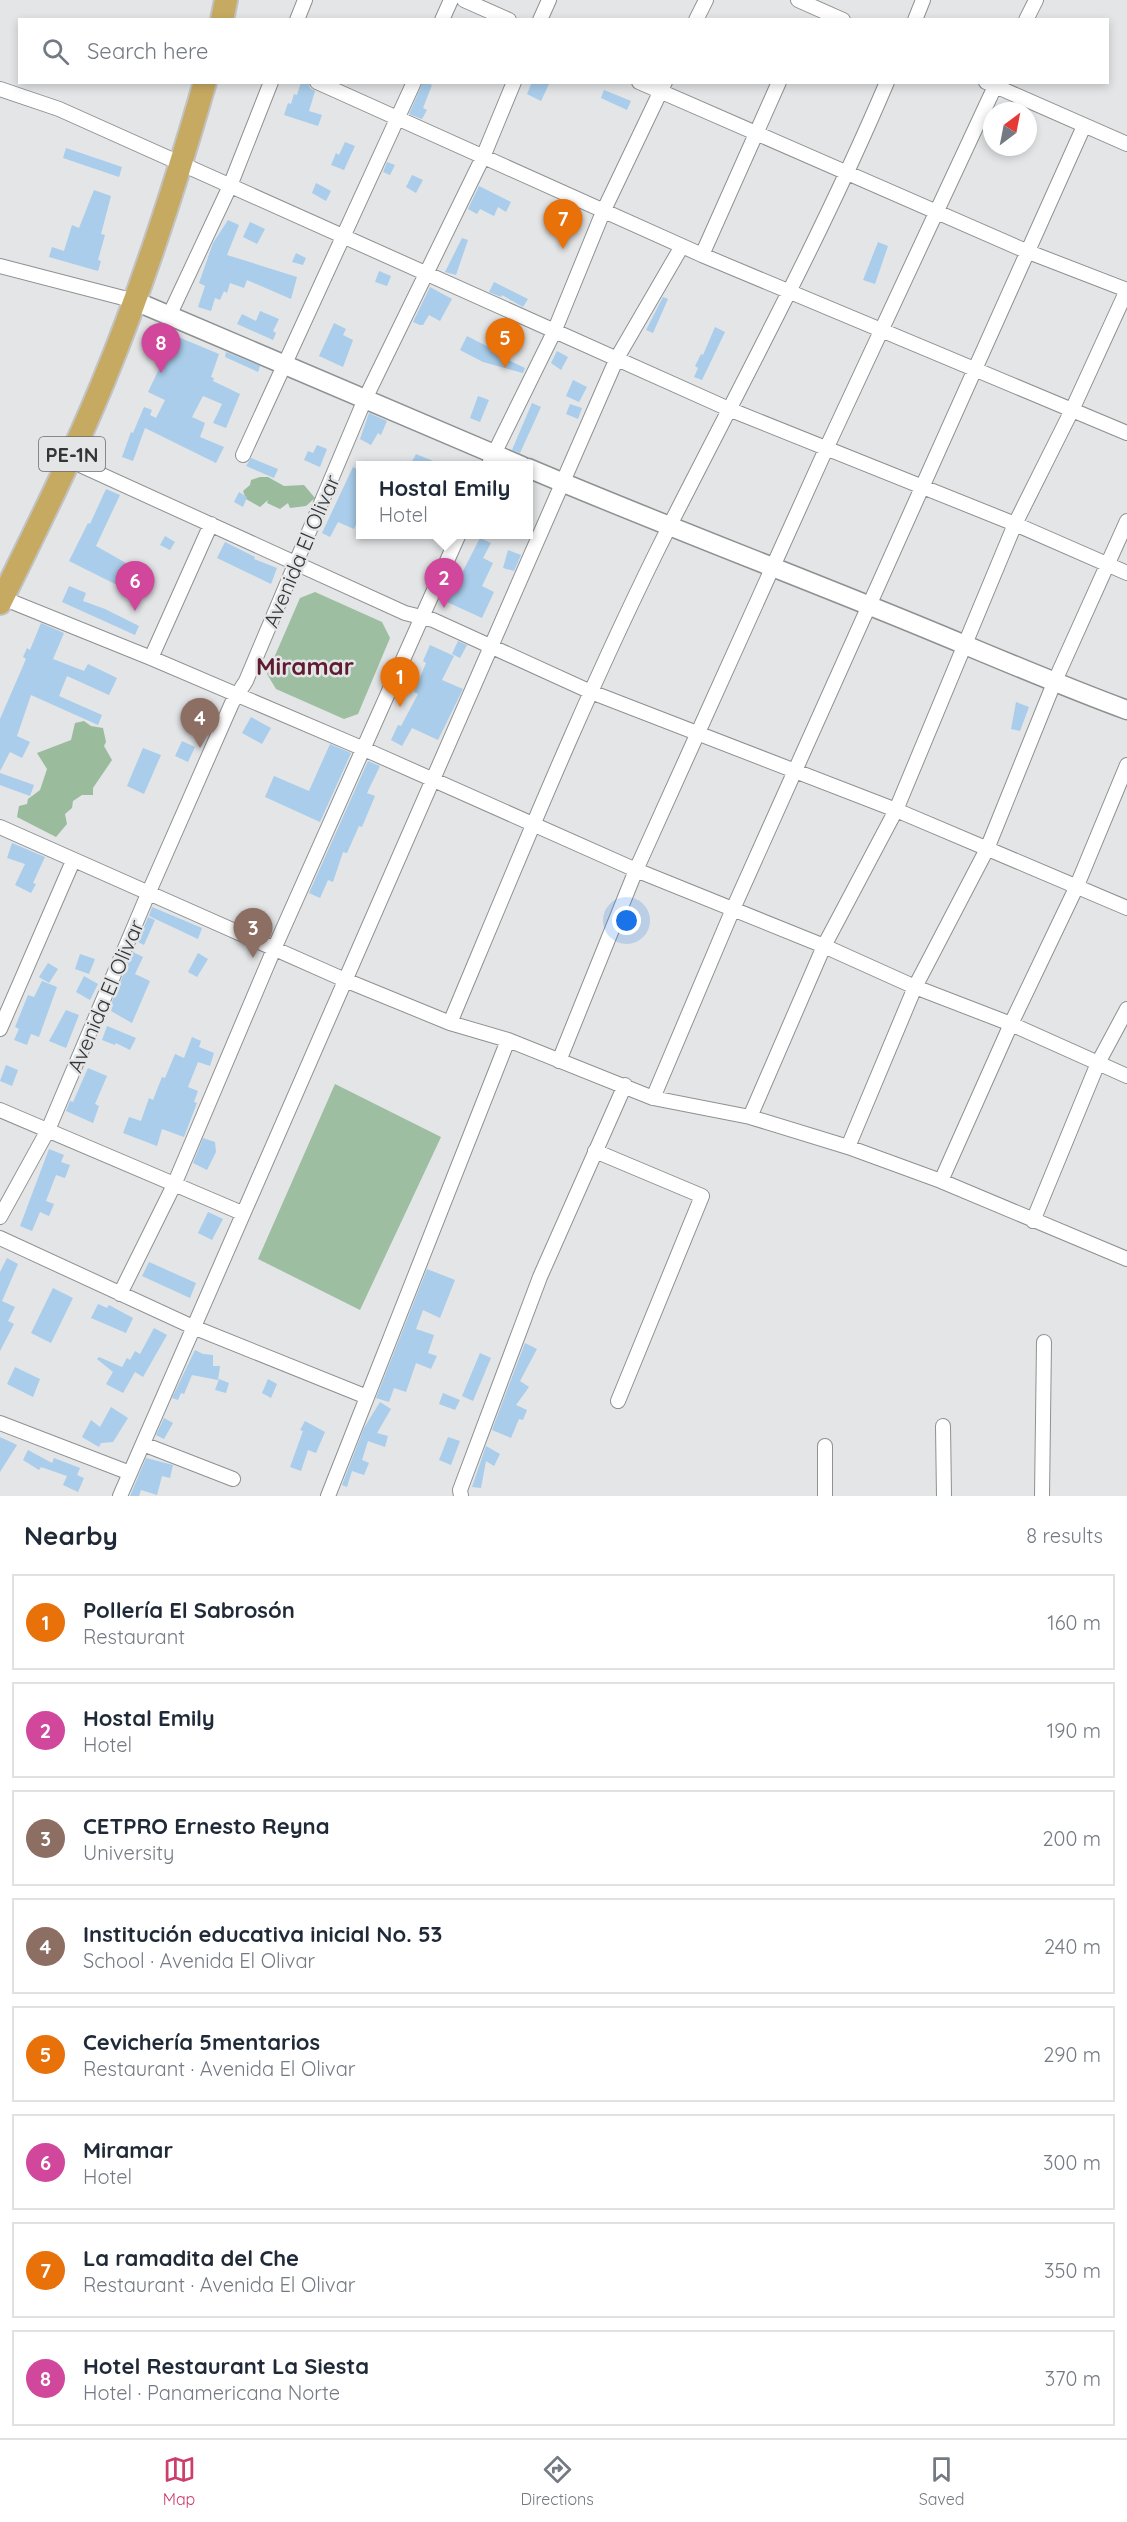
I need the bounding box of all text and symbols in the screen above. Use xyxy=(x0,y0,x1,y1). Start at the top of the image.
search box xyxy=(18,18,1109,84)
icon: search xyxy=(39,35,72,68)
text: Search here xyxy=(87,37,208,65)
north arrow xyxy=(983,102,1037,156)
pin: 7 xyxy=(544,200,582,249)
pin: 5 xyxy=(486,318,524,368)
pin: 8 xyxy=(142,324,180,373)
road number: PE-1N xyxy=(39,437,105,471)
popup xyxy=(356,461,533,539)
street label: Avenida El Olivar xyxy=(257,471,345,631)
text: Hostal Emily xyxy=(379,474,510,502)
text: Hotel xyxy=(379,502,428,527)
pin: 2 xyxy=(424,558,464,608)
pin: 6 xyxy=(116,562,154,611)
district label: Miramar xyxy=(256,651,354,681)
pin: 1 xyxy=(380,658,420,707)
pin: 4 xyxy=(180,698,220,748)
your location xyxy=(612,906,641,935)
pin: 3 xyxy=(234,908,272,958)
street label: Avenida El Olivar xyxy=(61,916,149,1076)
text: Nearby xyxy=(24,1519,118,1552)
text: 8 results xyxy=(1026,1523,1103,1548)
text: Pollería El Sabrosón xyxy=(83,1596,295,1624)
text: 1 xyxy=(42,1610,49,1635)
text: 160 m xyxy=(1047,1610,1101,1635)
text: Restaurant xyxy=(83,1624,185,1649)
text: Hostal Emily xyxy=(83,1704,215,1732)
text: 2 xyxy=(40,1718,51,1743)
text: 190 m xyxy=(1047,1718,1101,1743)
text: Hotel xyxy=(83,1732,132,1757)
text: CETPRO Ernesto Reyna xyxy=(83,1812,330,1840)
text: 3 xyxy=(40,1826,51,1851)
text: 200 m xyxy=(1042,1826,1101,1851)
text: University xyxy=(83,1840,174,1865)
text: Institución educativa inicial No. 53 xyxy=(83,1920,442,1948)
text: 4 xyxy=(40,1934,51,1959)
text: 240 m xyxy=(1044,1934,1101,1959)
text: School · Avenida El Olivar xyxy=(83,1948,315,1973)
text: Cevichería 5mentarios xyxy=(83,2028,320,2056)
text: 5 xyxy=(40,2042,51,2067)
text: 290 m xyxy=(1043,2042,1101,2067)
text: Restaurant · Avenida El Olivar xyxy=(83,2056,355,2081)
text: Miramar xyxy=(83,2136,173,2164)
text: 6 xyxy=(40,2150,51,2175)
text: 300 m xyxy=(1043,2150,1101,2175)
text: Hotel xyxy=(83,2164,132,2189)
text: La ramadita del Che xyxy=(83,2244,299,2272)
text: 7 xyxy=(40,2258,51,2283)
text: 350 m xyxy=(1044,2258,1101,2283)
text: Restaurant · Avenida El Olivar xyxy=(83,2272,355,2297)
text: Hotel Restaurant La Siesta xyxy=(83,2352,369,2380)
text: 8 xyxy=(40,2366,51,2391)
text: 370 m xyxy=(1045,2366,1101,2391)
text: Hotel · Panamericana Norte xyxy=(83,2380,340,2405)
tab: Map xyxy=(163,2453,196,2509)
tab: Directions xyxy=(521,2453,594,2509)
tab: Saved xyxy=(919,2453,964,2509)

